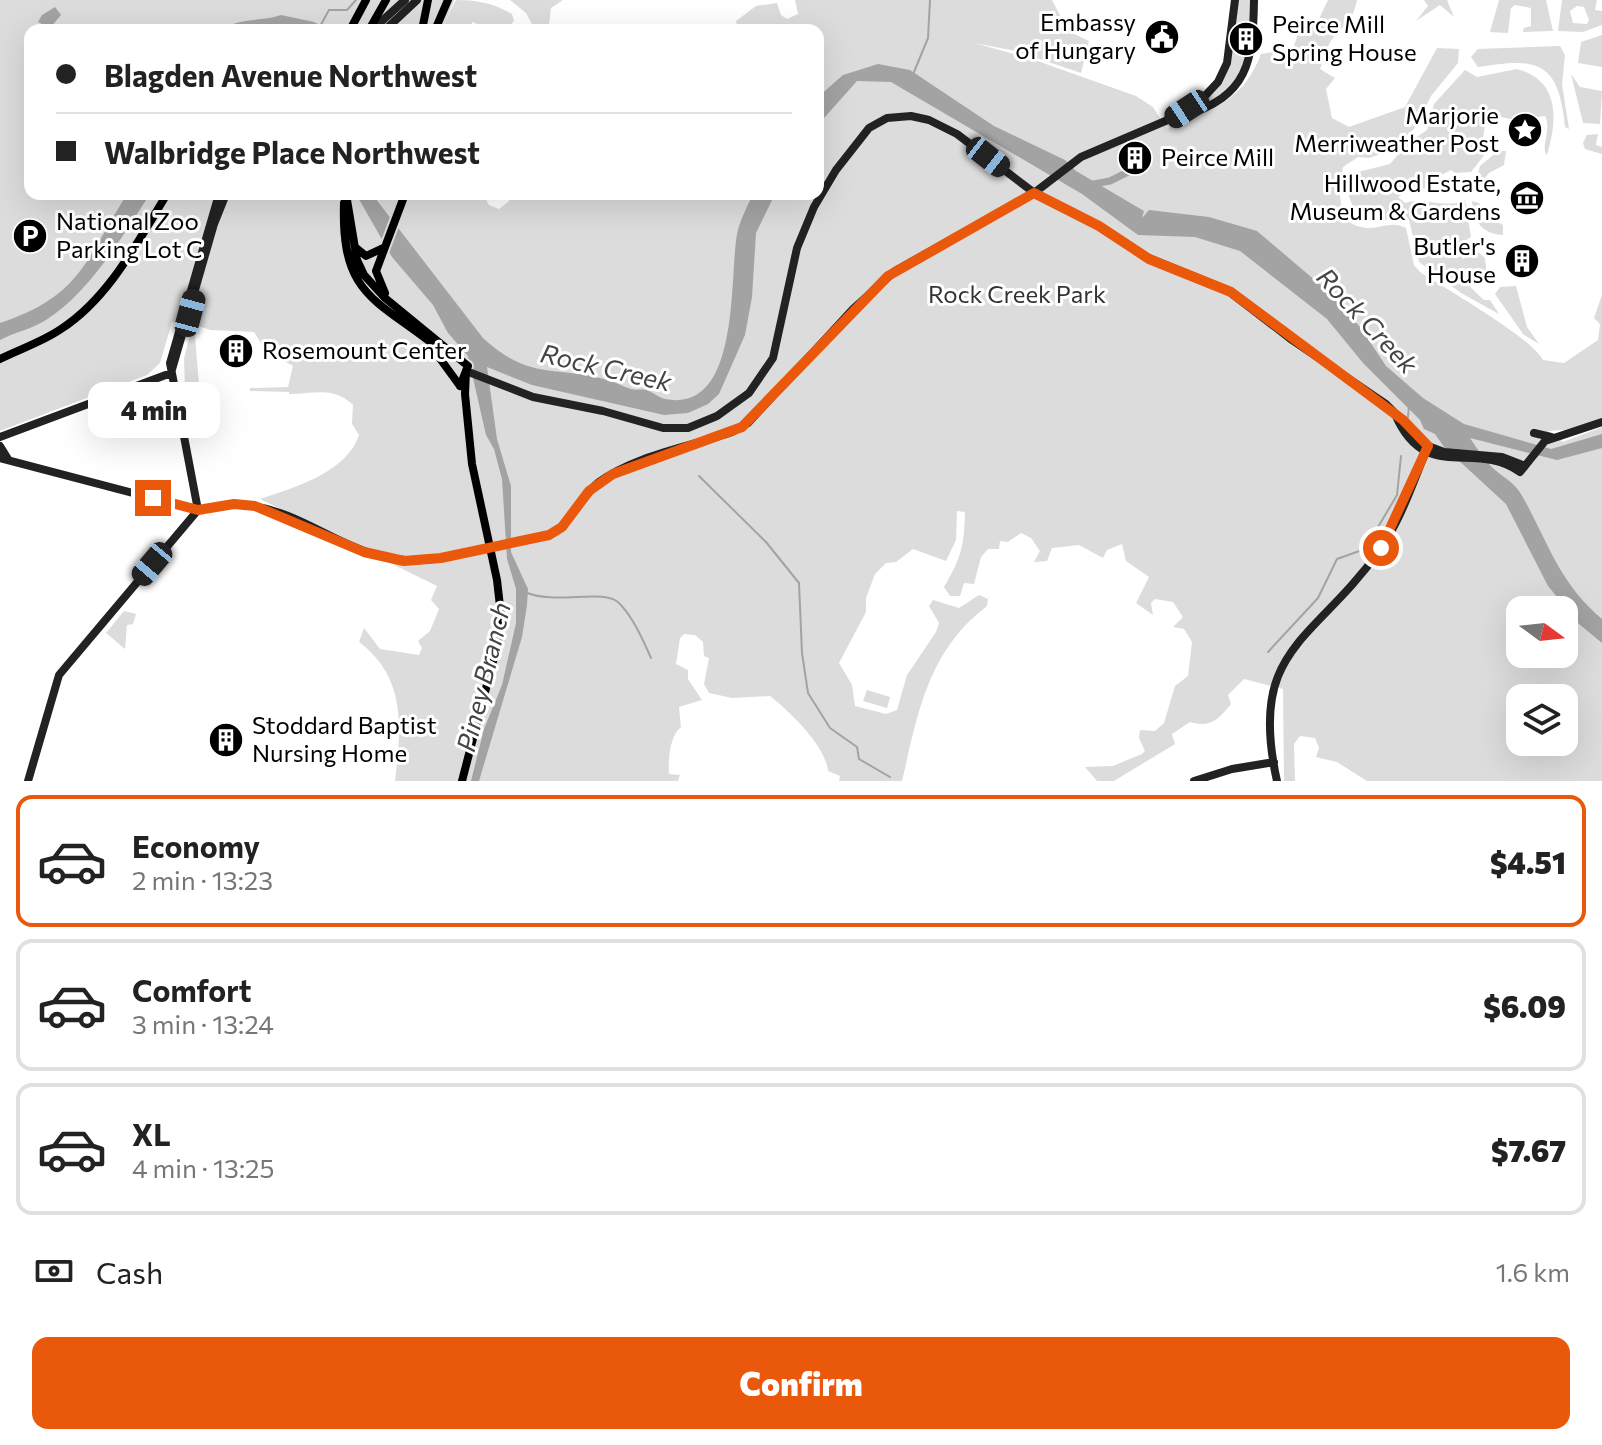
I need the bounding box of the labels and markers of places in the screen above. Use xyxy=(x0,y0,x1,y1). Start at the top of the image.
place label: Embassy of Hungary xyxy=(1015,7,1136,64)
place label: Peirce Mill Spring House xyxy=(1272,9,1417,66)
public building icon: Embassy of Hungary xyxy=(1143,18,1181,56)
building icon: Peirce Mill Spring House xyxy=(1227,20,1265,58)
place label: Marjorie Merriweather Post xyxy=(1294,100,1499,157)
place icon: Marjorie Merriweather Post xyxy=(1506,111,1544,149)
building icon: Peirce Mill xyxy=(1116,139,1154,177)
place label: Peirce Mill xyxy=(1161,142,1274,171)
place label: Hillwood Estate, Museum & Gardens xyxy=(1289,168,1501,225)
museum icon: Hillwood Estate, Museum & Gardens xyxy=(1508,179,1546,217)
place label: National Zoo Parking Lot C xyxy=(56,206,203,263)
parking icon: National Zoo Parking Lot C xyxy=(11,217,49,255)
place label: Butler's House xyxy=(1413,231,1496,288)
building icon: Butler's House xyxy=(1503,242,1541,280)
building icon: Rosemount Center xyxy=(217,332,255,370)
place label: Rosemount Center xyxy=(262,335,467,364)
place label: Stoddard Baptist Nursing Home xyxy=(252,710,437,767)
building icon: Stoddard Baptist Nursing Home xyxy=(207,721,245,759)

